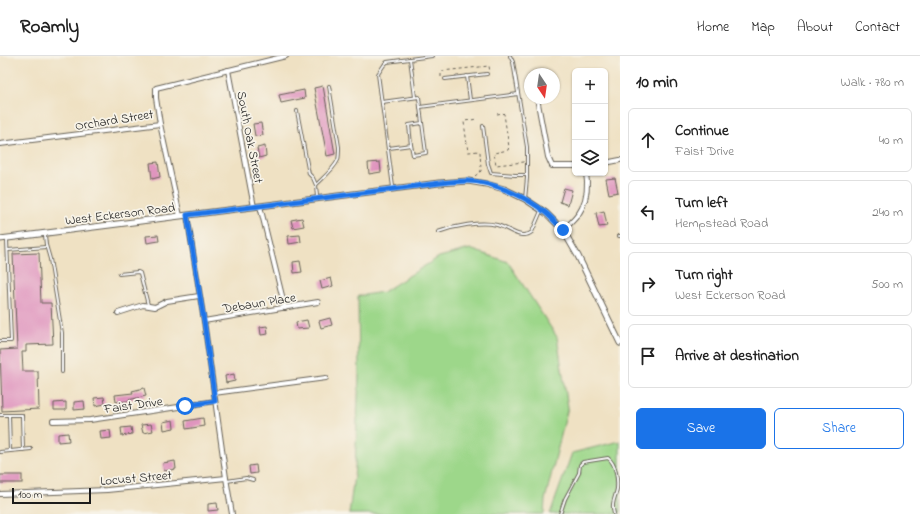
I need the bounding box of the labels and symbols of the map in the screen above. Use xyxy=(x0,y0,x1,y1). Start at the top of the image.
north arrow xyxy=(524,68,560,104)
street label: South Oak Street xyxy=(231,90,268,186)
street label: Orchard Street xyxy=(74,105,155,136)
street label: West Eckerson Road xyxy=(64,198,177,231)
route end xyxy=(554,221,572,239)
street label: Debaun Place xyxy=(220,288,297,319)
street label: Faist Drive xyxy=(102,392,164,419)
route start xyxy=(176,397,194,415)
street label: Locust Street xyxy=(100,466,173,491)
scale bar xyxy=(12,486,91,505)

